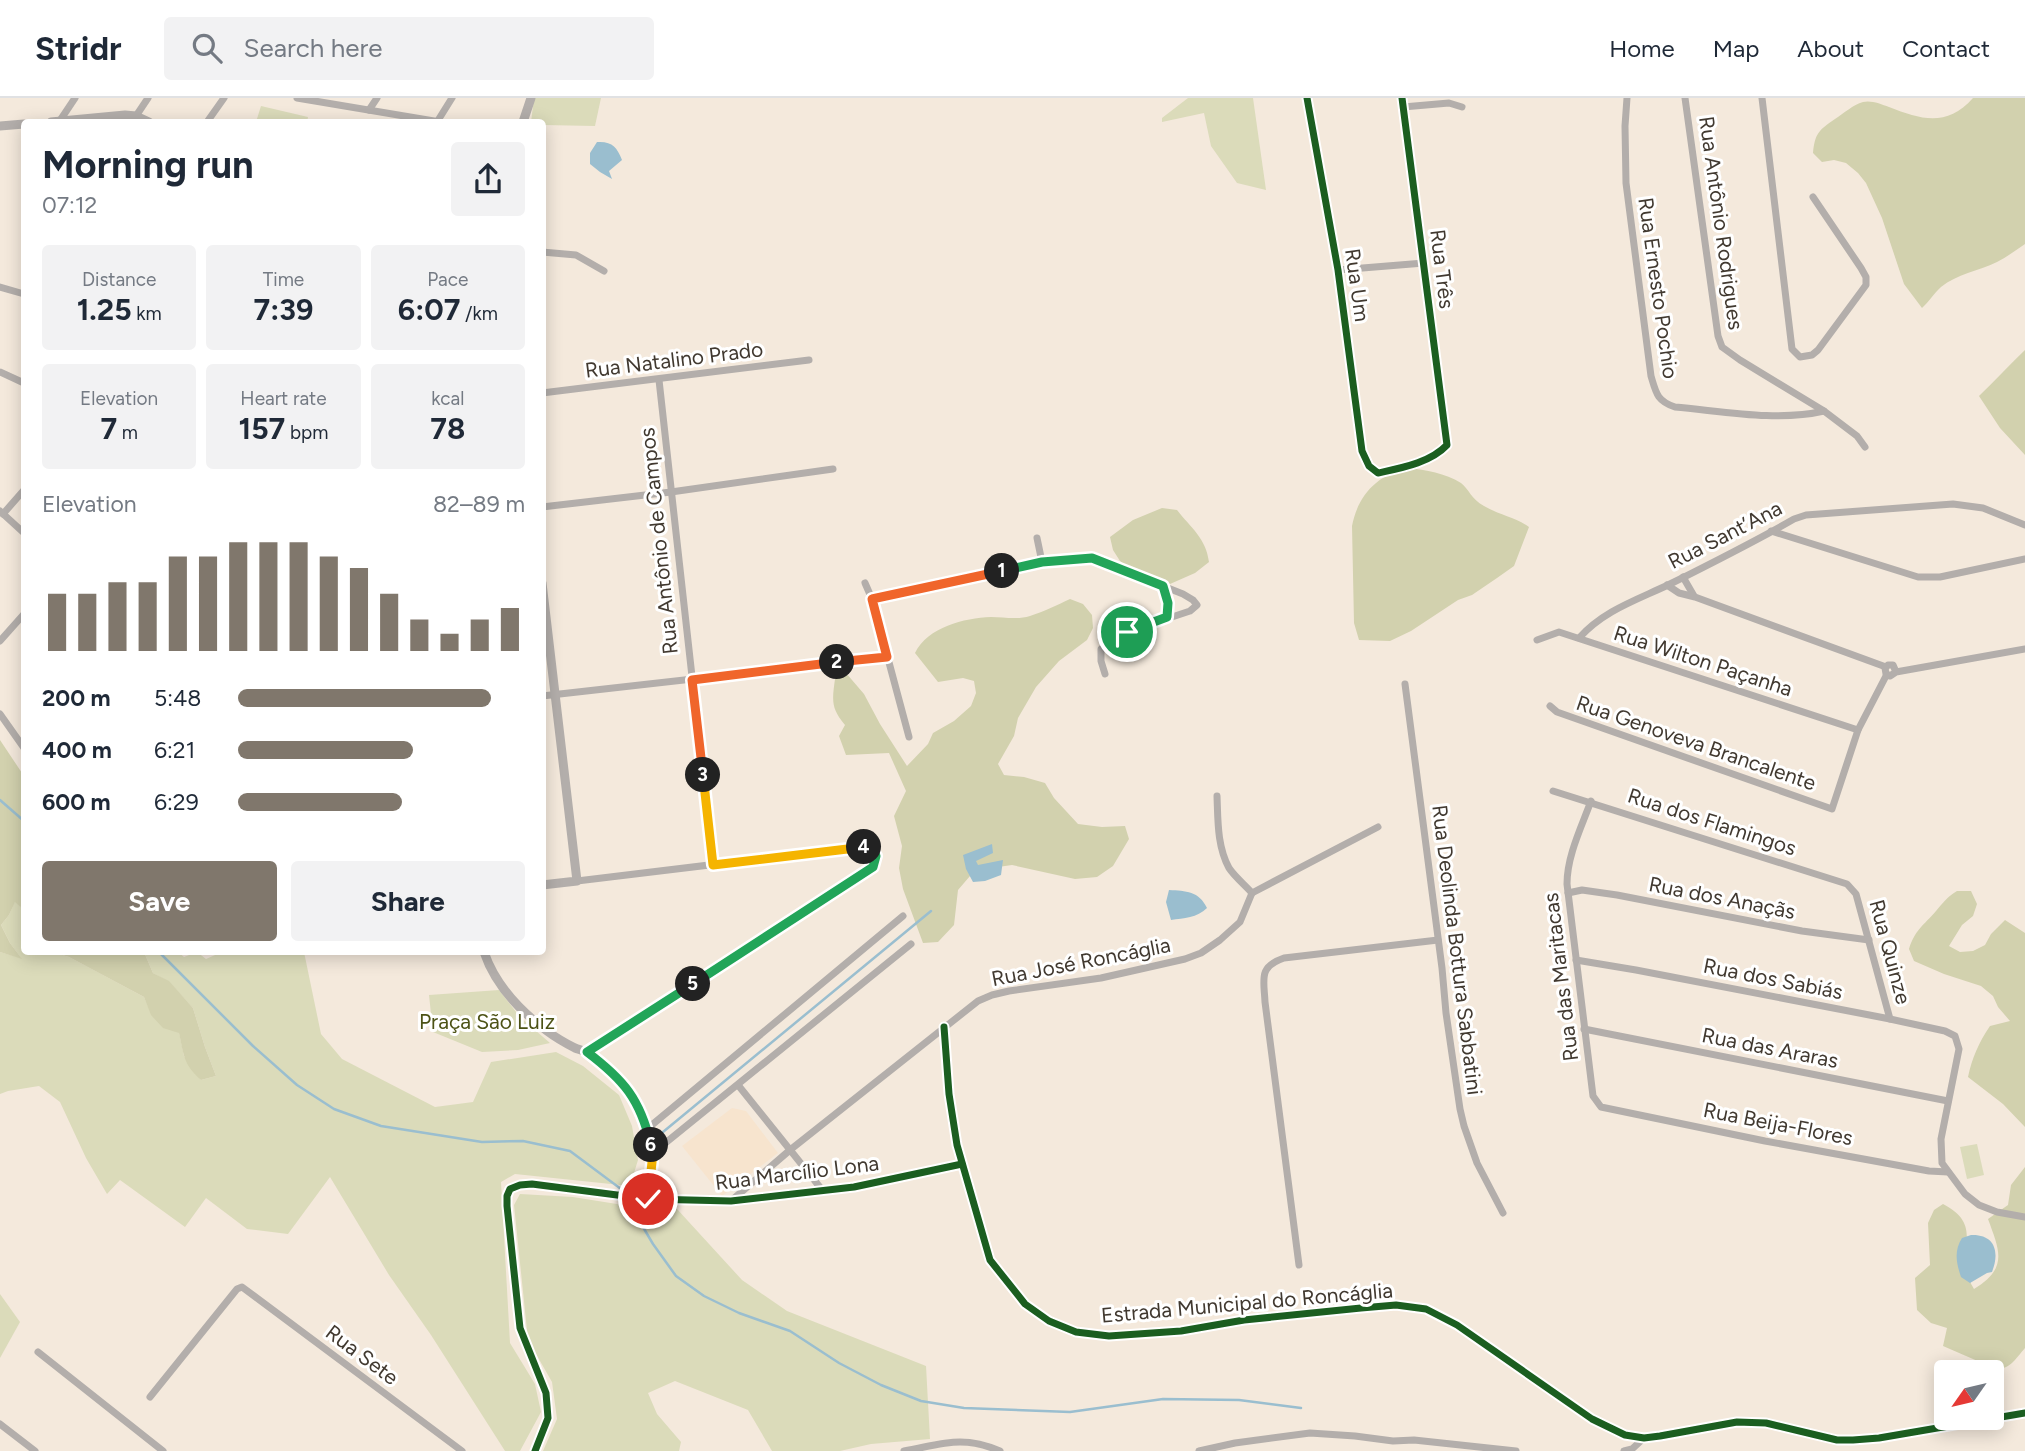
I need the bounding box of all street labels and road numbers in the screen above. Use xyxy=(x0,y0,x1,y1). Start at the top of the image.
street label: Rua Antônio Rodrigues xyxy=(1694,114,1749,331)
street label: Rua Ernesto Pochio xyxy=(1633,196,1684,380)
street label: Rua Três xyxy=(1425,228,1460,310)
street label: Rua Um xyxy=(1340,247,1375,323)
street label: Rua Natalino Prado xyxy=(583,336,764,383)
street label: Rua Antônio de Campos xyxy=(634,426,683,656)
street label: Rua Sant’Ana xyxy=(1664,495,1786,574)
street label: Rua Wilton Paçanha xyxy=(1611,620,1796,701)
street label: Rua Genoveva Brancalente xyxy=(1573,690,1819,795)
street label: Rua dos Flamingos xyxy=(1625,782,1800,861)
street label: Rua Deolinda Bottura Sabbatini xyxy=(1427,803,1488,1096)
street label: Rua dos Anaçãs xyxy=(1647,871,1797,924)
street label: Rua das Maritacas xyxy=(1538,891,1583,1063)
street label: Rua Quinze xyxy=(1865,897,1916,1007)
street label: Rua José Roncáglia xyxy=(989,932,1173,991)
street label: Rua dos Sabiás xyxy=(1701,953,1845,1004)
street label: Rua das Araras xyxy=(1700,1022,1840,1073)
street label: Rua Beija-Flores xyxy=(1701,1097,1855,1150)
street label: Rua Marcílio Lona xyxy=(714,1150,880,1195)
street label: Estrada Municipal do Roncáglia xyxy=(1100,1277,1394,1328)
street label: Rua Sete xyxy=(321,1319,404,1390)

